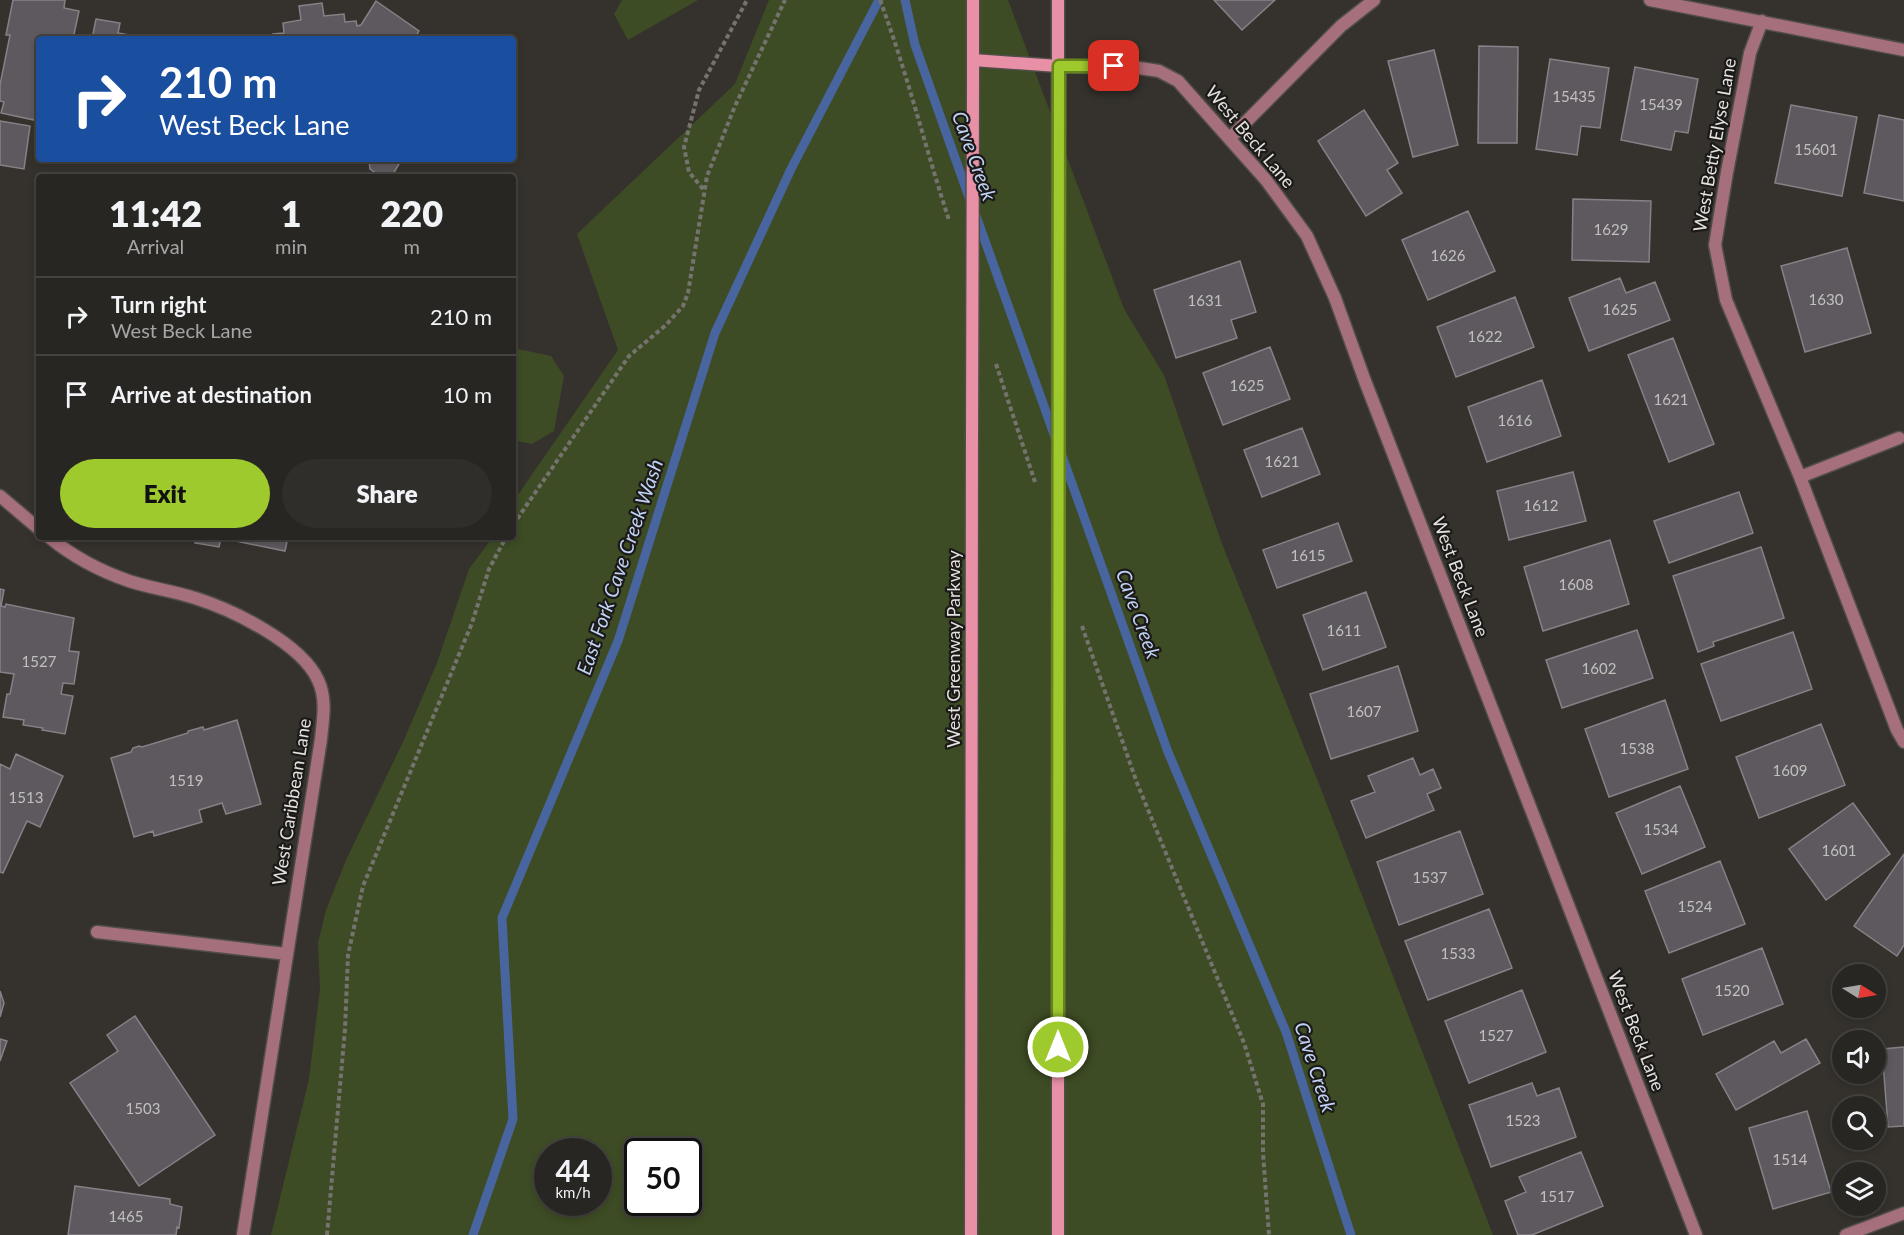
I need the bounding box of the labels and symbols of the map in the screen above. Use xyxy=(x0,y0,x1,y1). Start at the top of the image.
pin xyxy=(1088,40,1139,91)
street label: West Betty Elyse Lane xyxy=(1688,56,1740,233)
street label: West Beck Lane xyxy=(1201,81,1300,192)
house number: 15435 xyxy=(1552,87,1596,105)
house number: 15439 xyxy=(1639,95,1683,113)
water label: Cave Creek xyxy=(948,108,1002,204)
house number: 15601 xyxy=(1794,140,1838,158)
house number: 1629 xyxy=(1594,220,1628,238)
house number: 1626 xyxy=(1431,246,1466,264)
house number: 1630 xyxy=(1809,290,1844,308)
house number: 1631 xyxy=(1188,291,1222,309)
house number: 1625 xyxy=(1603,300,1637,318)
house number: 1622 xyxy=(1468,327,1502,345)
house number: 1625 xyxy=(1230,376,1264,394)
house number: 1621 xyxy=(1654,390,1688,408)
house number: 1616 xyxy=(1498,411,1533,429)
house number: 1621 xyxy=(1265,452,1299,470)
water label: East Fork Cave Creek Wash xyxy=(571,456,667,678)
house number: 1612 xyxy=(1524,496,1558,514)
street label: West Beck Lane xyxy=(1428,513,1494,640)
house number: 1615 xyxy=(1291,546,1325,564)
street label: West Greenway Parkway xyxy=(942,549,964,748)
water label: Cave Creek xyxy=(1112,566,1166,662)
house number: 1608 xyxy=(1559,575,1593,593)
house number: 1611 xyxy=(1327,621,1361,639)
house number: 1527 xyxy=(22,652,57,670)
house number: 1602 xyxy=(1582,659,1616,677)
house number: 1607 xyxy=(1347,702,1382,720)
street label: West Caribbean Lane xyxy=(267,717,315,887)
house number: 1538 xyxy=(1620,739,1654,757)
house number: 1609 xyxy=(1773,761,1807,779)
house number: 1519 xyxy=(169,771,203,789)
house number: 1513 xyxy=(9,788,43,806)
house number: 1534 xyxy=(1644,820,1679,838)
house number: 1601 xyxy=(1822,841,1856,859)
house number: 1537 xyxy=(1413,868,1448,886)
house number: 1524 xyxy=(1678,897,1713,915)
house number: 1533 xyxy=(1441,944,1475,962)
north arrow xyxy=(1832,964,1886,1018)
street label: West Beck Lane xyxy=(1604,967,1670,1094)
house number: 1520 xyxy=(1715,981,1750,999)
position arrow xyxy=(1026,1015,1090,1079)
water label: Cave Creek xyxy=(1290,1018,1342,1115)
house number: 1527 xyxy=(1479,1026,1514,1044)
house number: 1503 xyxy=(126,1099,160,1117)
house number: 1523 xyxy=(1506,1111,1540,1129)
speed limit sign: 50 xyxy=(624,1138,702,1216)
house number: 1514 xyxy=(1773,1150,1808,1168)
house number: 1517 xyxy=(1540,1187,1575,1205)
house number: 1465 xyxy=(109,1207,143,1225)

